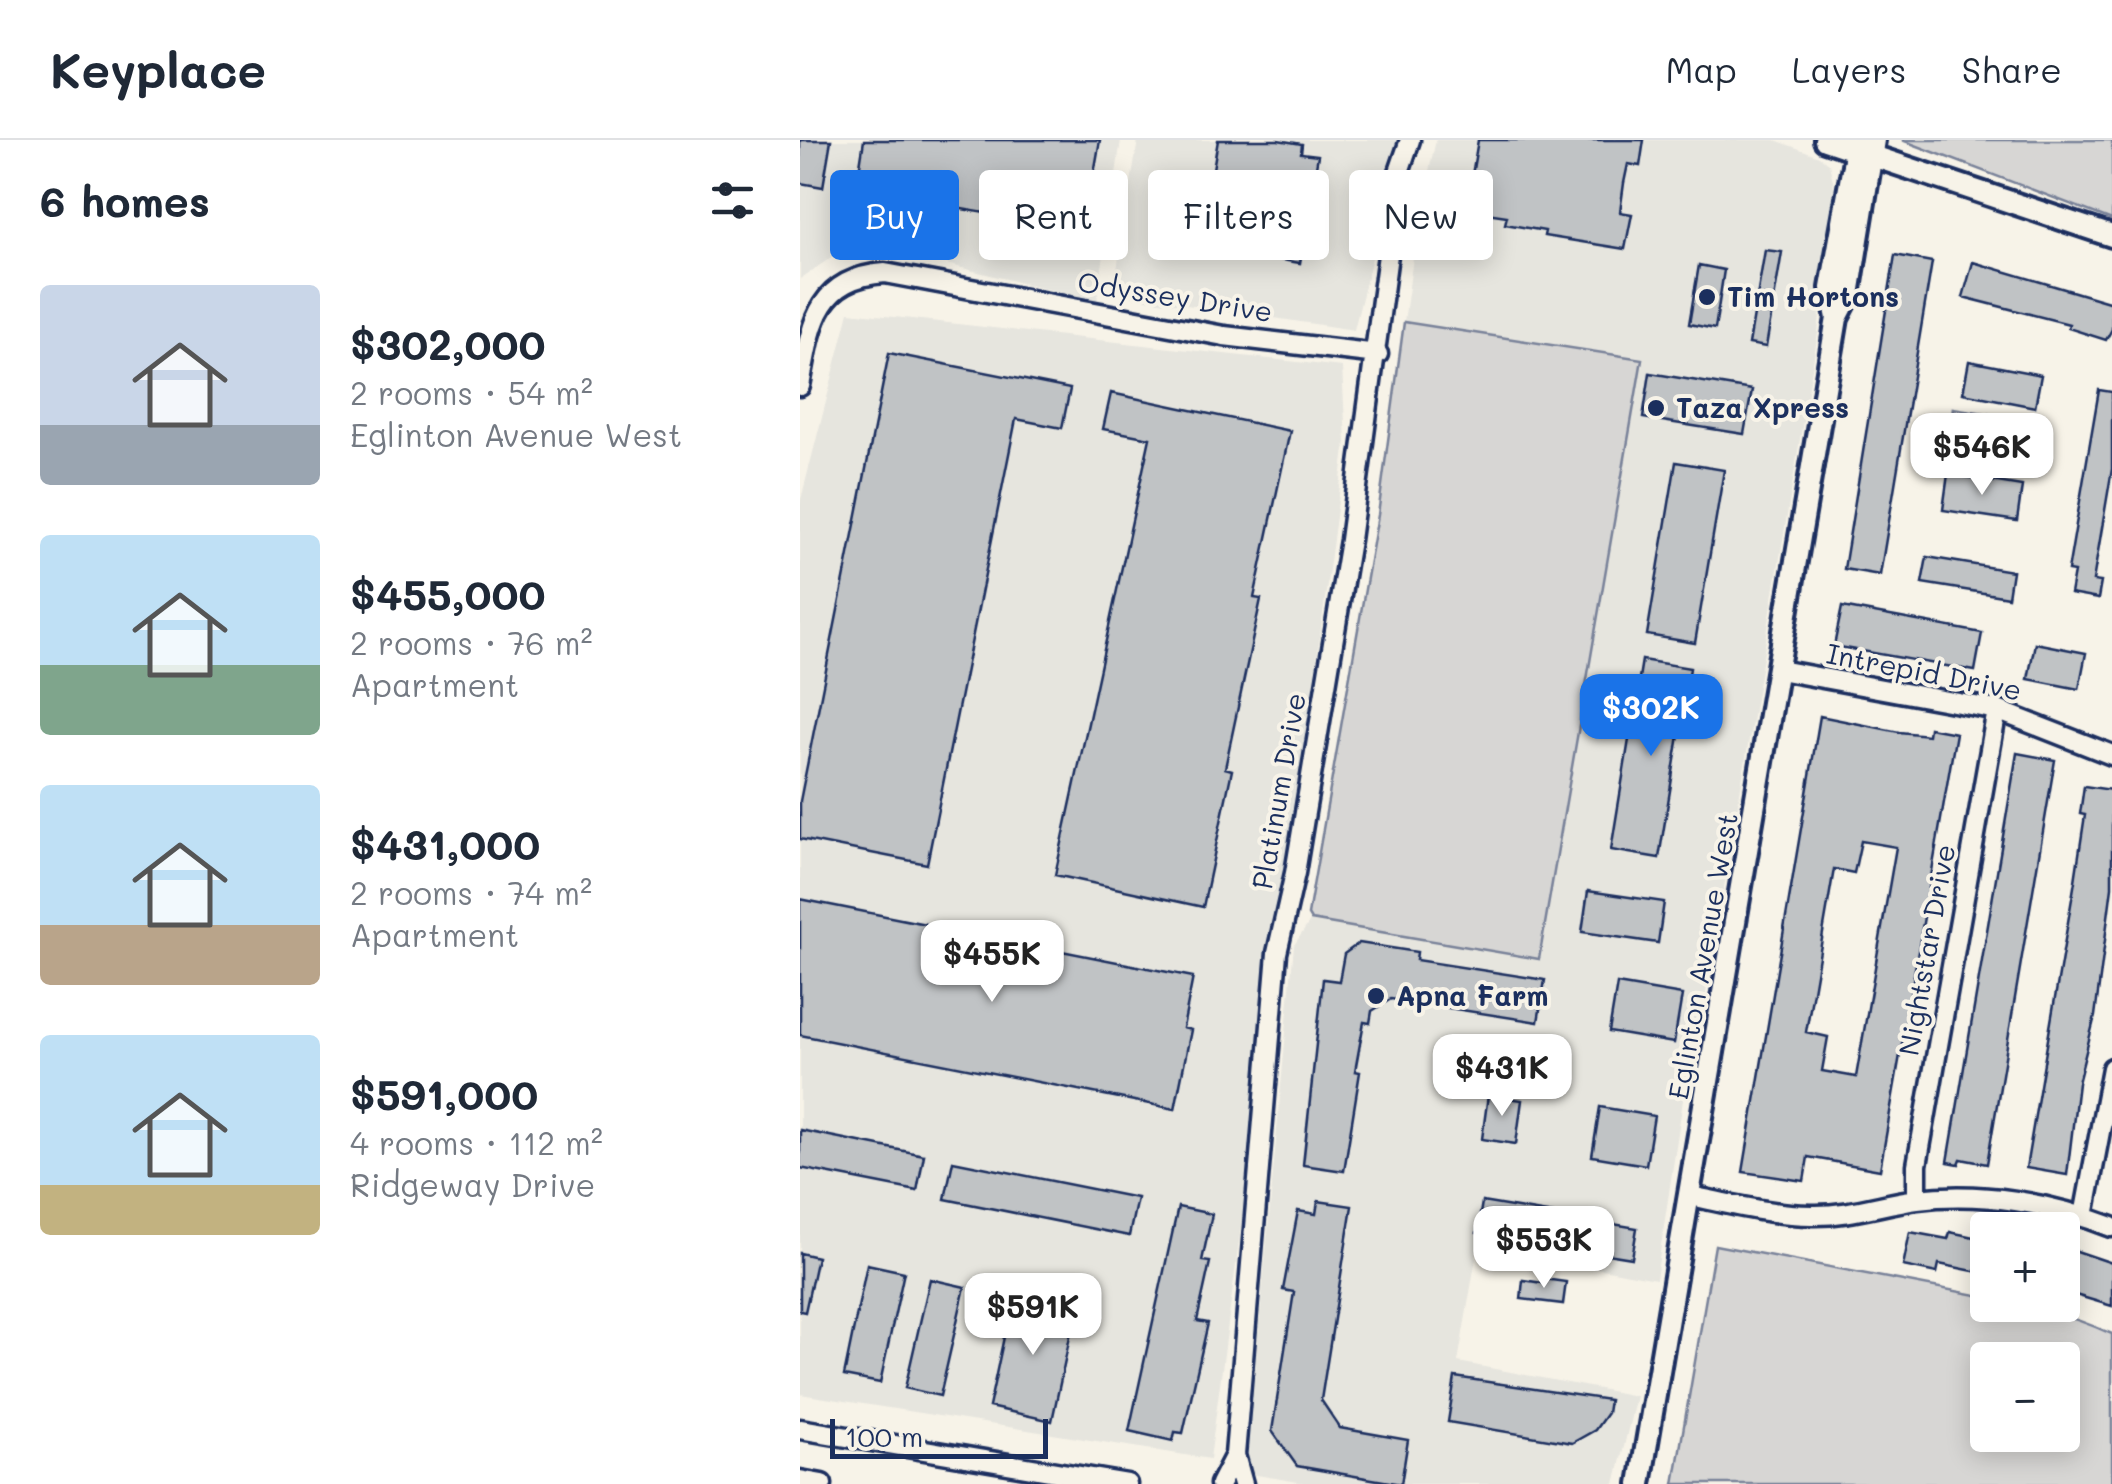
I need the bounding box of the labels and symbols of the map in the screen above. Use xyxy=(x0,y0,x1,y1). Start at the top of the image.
street label: Odyssey Drive xyxy=(1075,263,1275,329)
place label: Tim Hortons xyxy=(1727,278,1899,314)
marker: Tim Hortons xyxy=(1696,286,1718,308)
place label: Taza Xpress xyxy=(1676,389,1849,425)
marker: Taza Xpress xyxy=(1645,397,1667,419)
pin: $546K xyxy=(1912,413,2052,498)
street label: Intrepid Drive xyxy=(1824,634,2025,708)
pin: $302K xyxy=(1581,674,1721,759)
street label: Platinum Drive xyxy=(1243,690,1313,892)
street label: Eglinton Avenue West xyxy=(1659,810,1745,1102)
street label: Nightstar Drive xyxy=(1890,841,1962,1058)
pin: $455K xyxy=(922,920,1062,1005)
place label: Apna Farm xyxy=(1396,977,1548,1013)
marker: Apna Farm xyxy=(1365,985,1387,1007)
pin: $431K xyxy=(1432,1034,1572,1119)
pin: $553K xyxy=(1474,1206,1614,1291)
pin: $591K xyxy=(963,1273,1103,1358)
scale bar xyxy=(830,1414,1048,1458)

